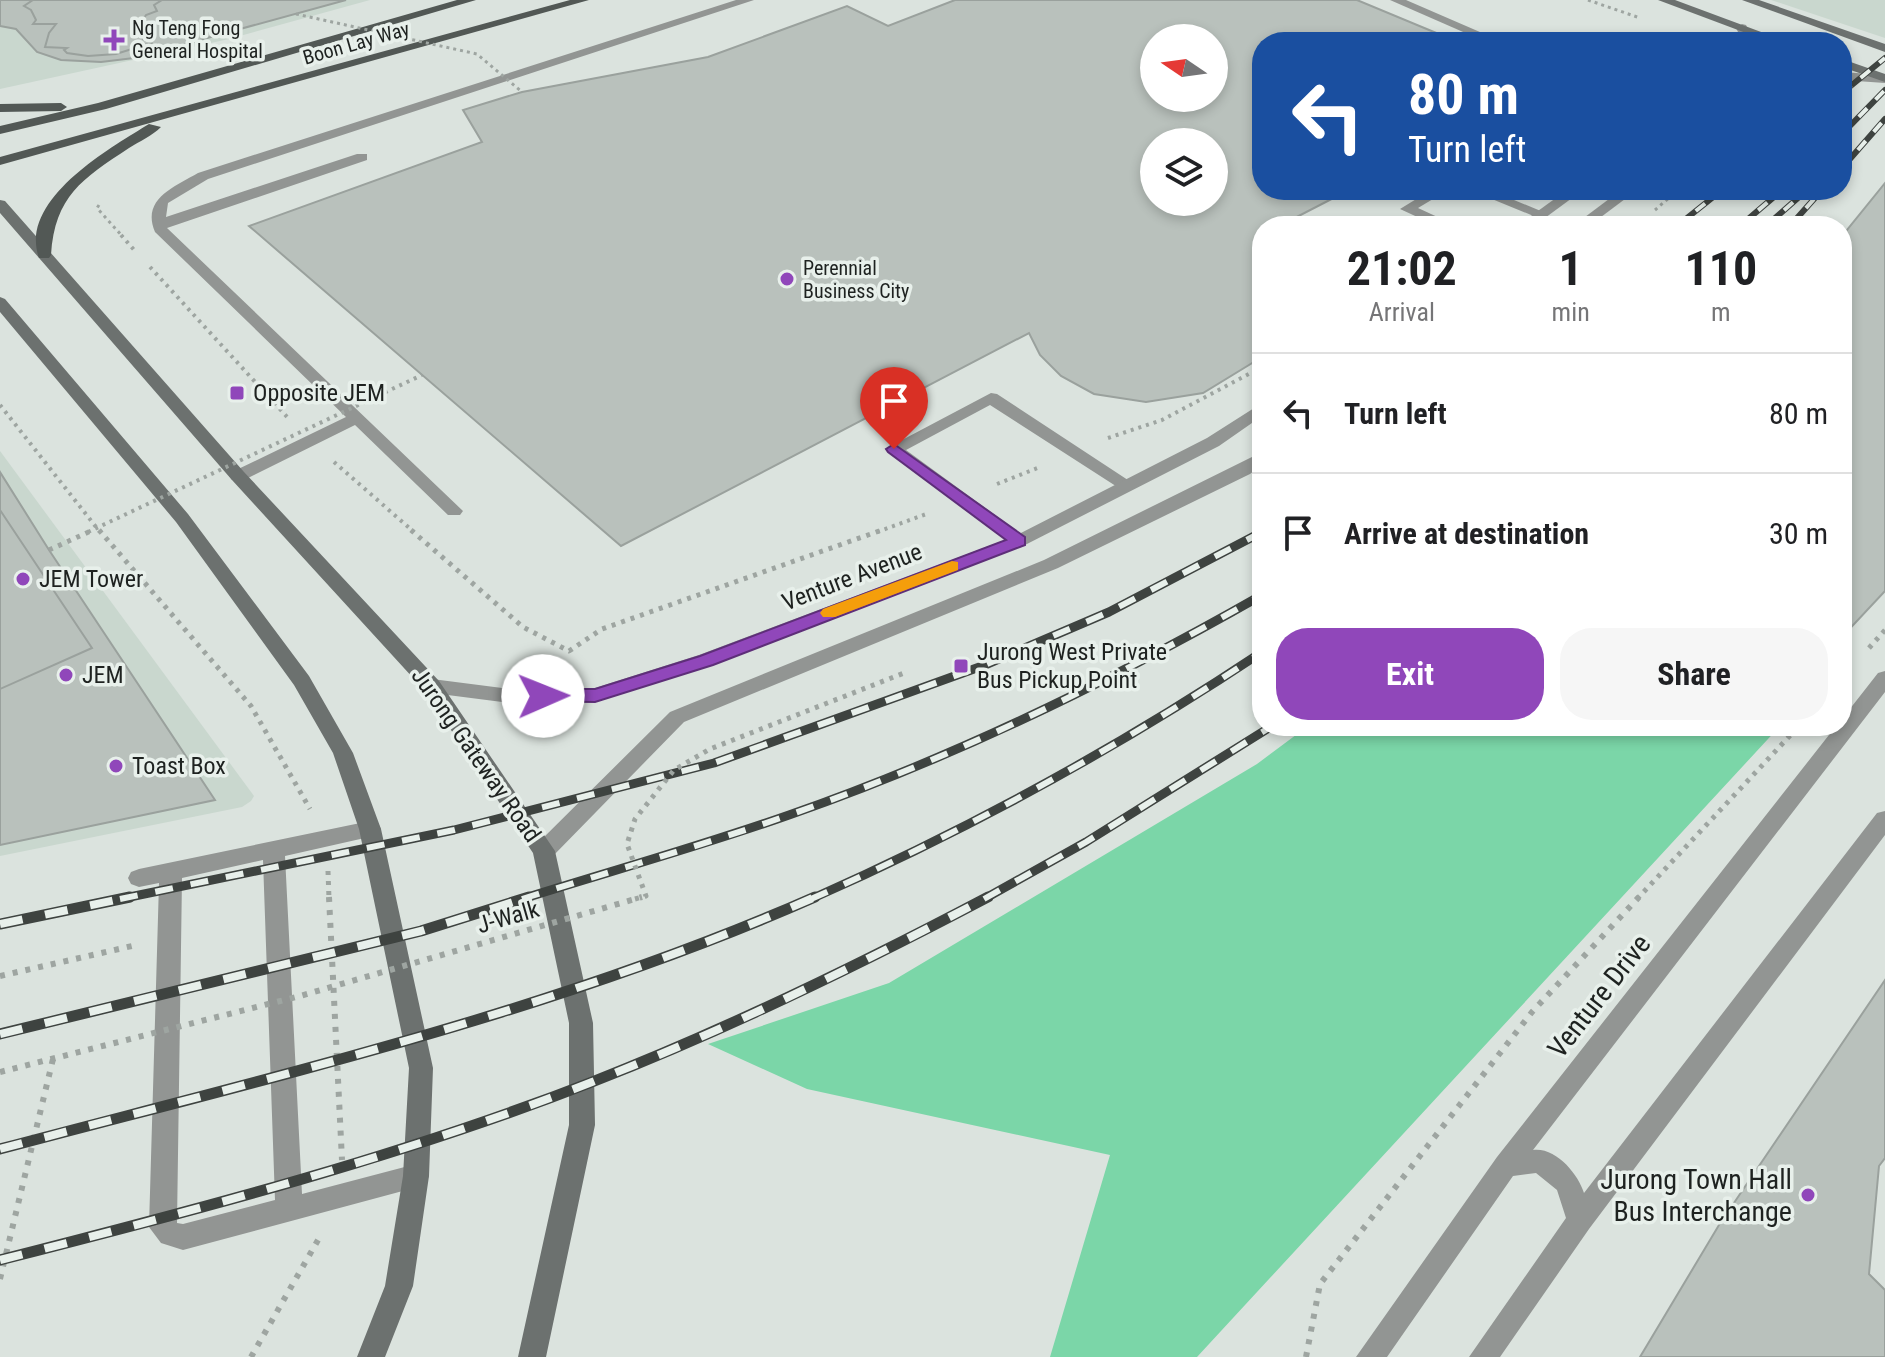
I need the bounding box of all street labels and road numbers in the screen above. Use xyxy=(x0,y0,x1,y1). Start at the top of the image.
street label: Boon Lay Way xyxy=(300,16,412,70)
street label: Venture Avenue xyxy=(778,538,926,616)
street label: Jurong Gateway Road xyxy=(405,663,547,847)
street label: J-Walk xyxy=(474,895,542,939)
street label: Venture Drive xyxy=(1541,928,1657,1064)

